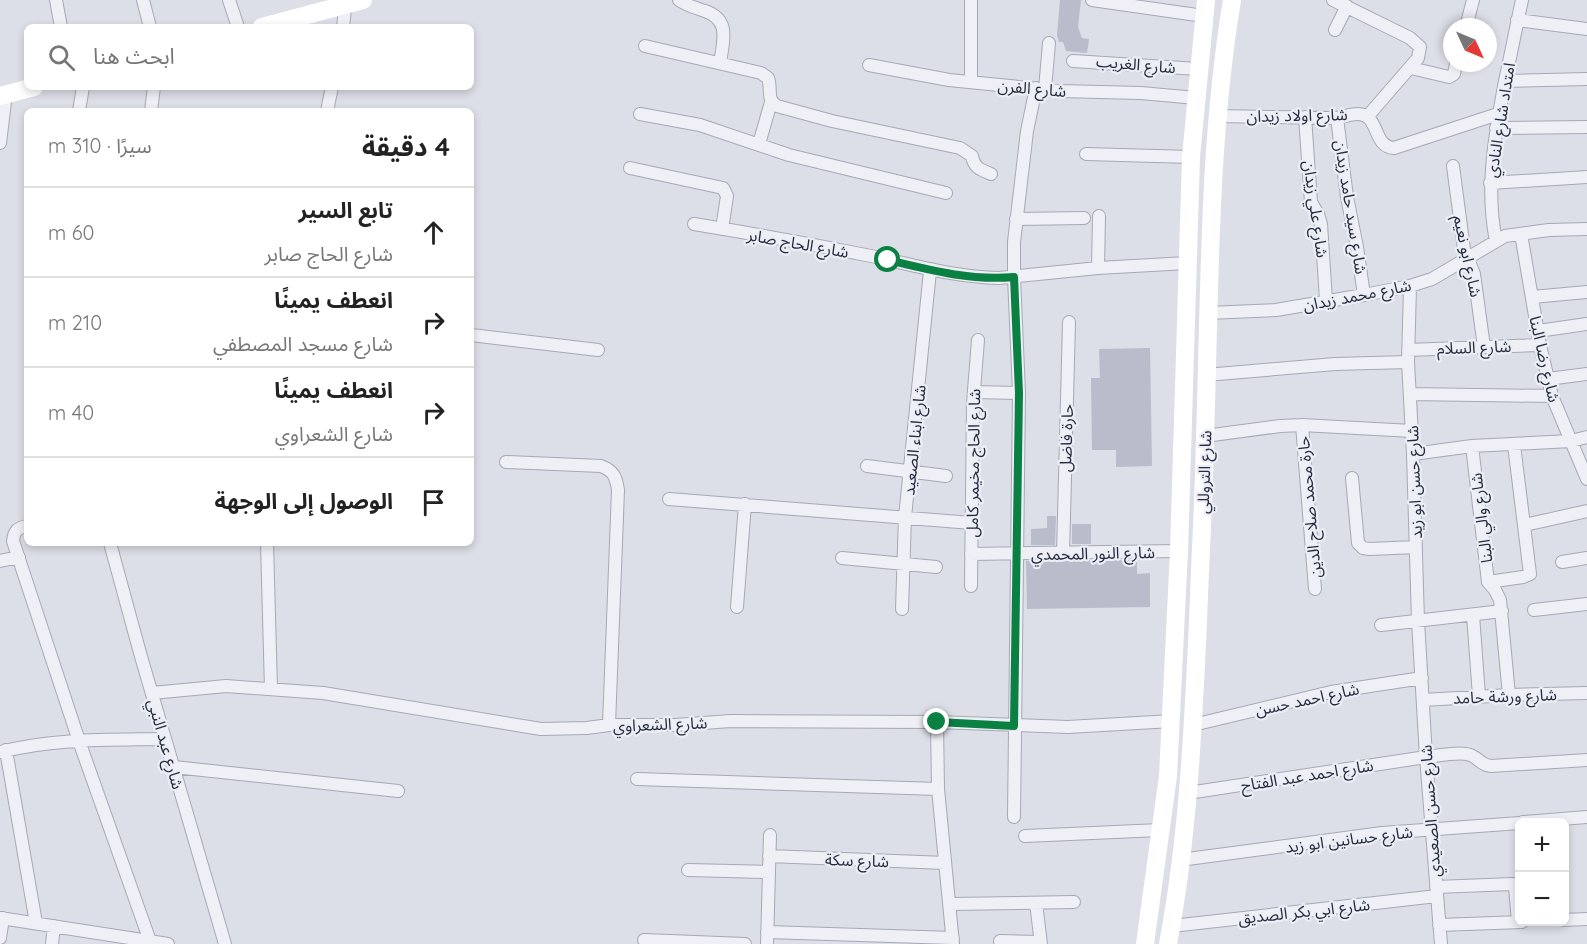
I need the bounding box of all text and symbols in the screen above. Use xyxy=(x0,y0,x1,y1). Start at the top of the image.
north arrow xyxy=(1443,18,1497,72)
search box xyxy=(24,24,474,90)
icon: search xyxy=(45,41,78,74)
text: ابحث هنا xyxy=(93,42,175,70)
street label: شارع الغريب xyxy=(1095,51,1177,80)
street label: امتداد شارع النادي xyxy=(1481,61,1522,179)
street label: شارع الفرن xyxy=(997,75,1067,104)
street label: شارع اولاد زيدان xyxy=(1246,104,1348,129)
text: 4 دقيقة xyxy=(362,130,450,163)
text: سيرًا · 310 m xyxy=(48,133,152,158)
street label: شارع سيد حامد زيدان xyxy=(1328,138,1371,276)
street label: شارع علي زيدان xyxy=(1296,159,1333,259)
text: تابع السير xyxy=(299,196,393,224)
street label: شارع ابو نعيم xyxy=(1447,213,1486,299)
icon: ahead xyxy=(417,216,450,249)
text: 60 m xyxy=(48,220,94,245)
street label: شارع الحاج صابر xyxy=(744,224,850,265)
text: شارع الحاج صابر xyxy=(265,241,393,266)
route start xyxy=(874,246,900,272)
street label: شارع محمد زيدان xyxy=(1301,275,1413,318)
text: انعطف يمينًا xyxy=(274,286,393,314)
icon: right xyxy=(417,306,450,339)
text: 210 m xyxy=(48,310,102,335)
street label: شارع رضا البنا xyxy=(1522,314,1565,405)
text: شارع مسجد المصطفي xyxy=(213,331,393,356)
street label: شارع السلام xyxy=(1436,336,1512,361)
text: انعطف يمينًا xyxy=(274,376,393,404)
street label: شارع ابناء الصعيد xyxy=(898,384,933,496)
street label: شارع الحاج مخيمر كامل xyxy=(962,388,987,538)
icon: right xyxy=(417,396,450,429)
text: 40 m xyxy=(48,400,94,425)
street label: حارة فاضل xyxy=(1055,404,1077,472)
text: شارع الشعراوي xyxy=(275,421,393,446)
street label: شارع حسن ابو زيد xyxy=(1402,425,1429,539)
street label: شارع التروللي xyxy=(1193,430,1218,514)
street label: حارة محمد صلاح الدين xyxy=(1293,435,1328,579)
street label: شارع والي البنا xyxy=(1466,472,1499,564)
icon: arrive xyxy=(417,486,450,519)
text: الوصول إلى الوجهة xyxy=(215,487,393,515)
street label: شارع النور المحمدي xyxy=(1031,542,1155,567)
street label: شارع احمد حسن xyxy=(1253,678,1361,723)
street label: شارع ورشة حامد xyxy=(1453,684,1557,711)
street label: شارع عبد النبي xyxy=(141,697,188,792)
route end xyxy=(923,708,949,734)
street label: شارع الشعراوي xyxy=(612,712,708,739)
street label: شارع حسن الصعيدي xyxy=(1415,744,1448,878)
street label: شارع احمد عبد الفتاح xyxy=(1239,755,1375,798)
map controls xyxy=(1515,818,1569,926)
button: + xyxy=(1515,818,1569,872)
street label: شارع حسانين ابو زيد xyxy=(1284,821,1414,860)
street label: شارع سكة xyxy=(825,849,889,874)
button: − xyxy=(1515,872,1569,926)
street label: شارع ابي بكر الصديق xyxy=(1237,894,1371,931)

